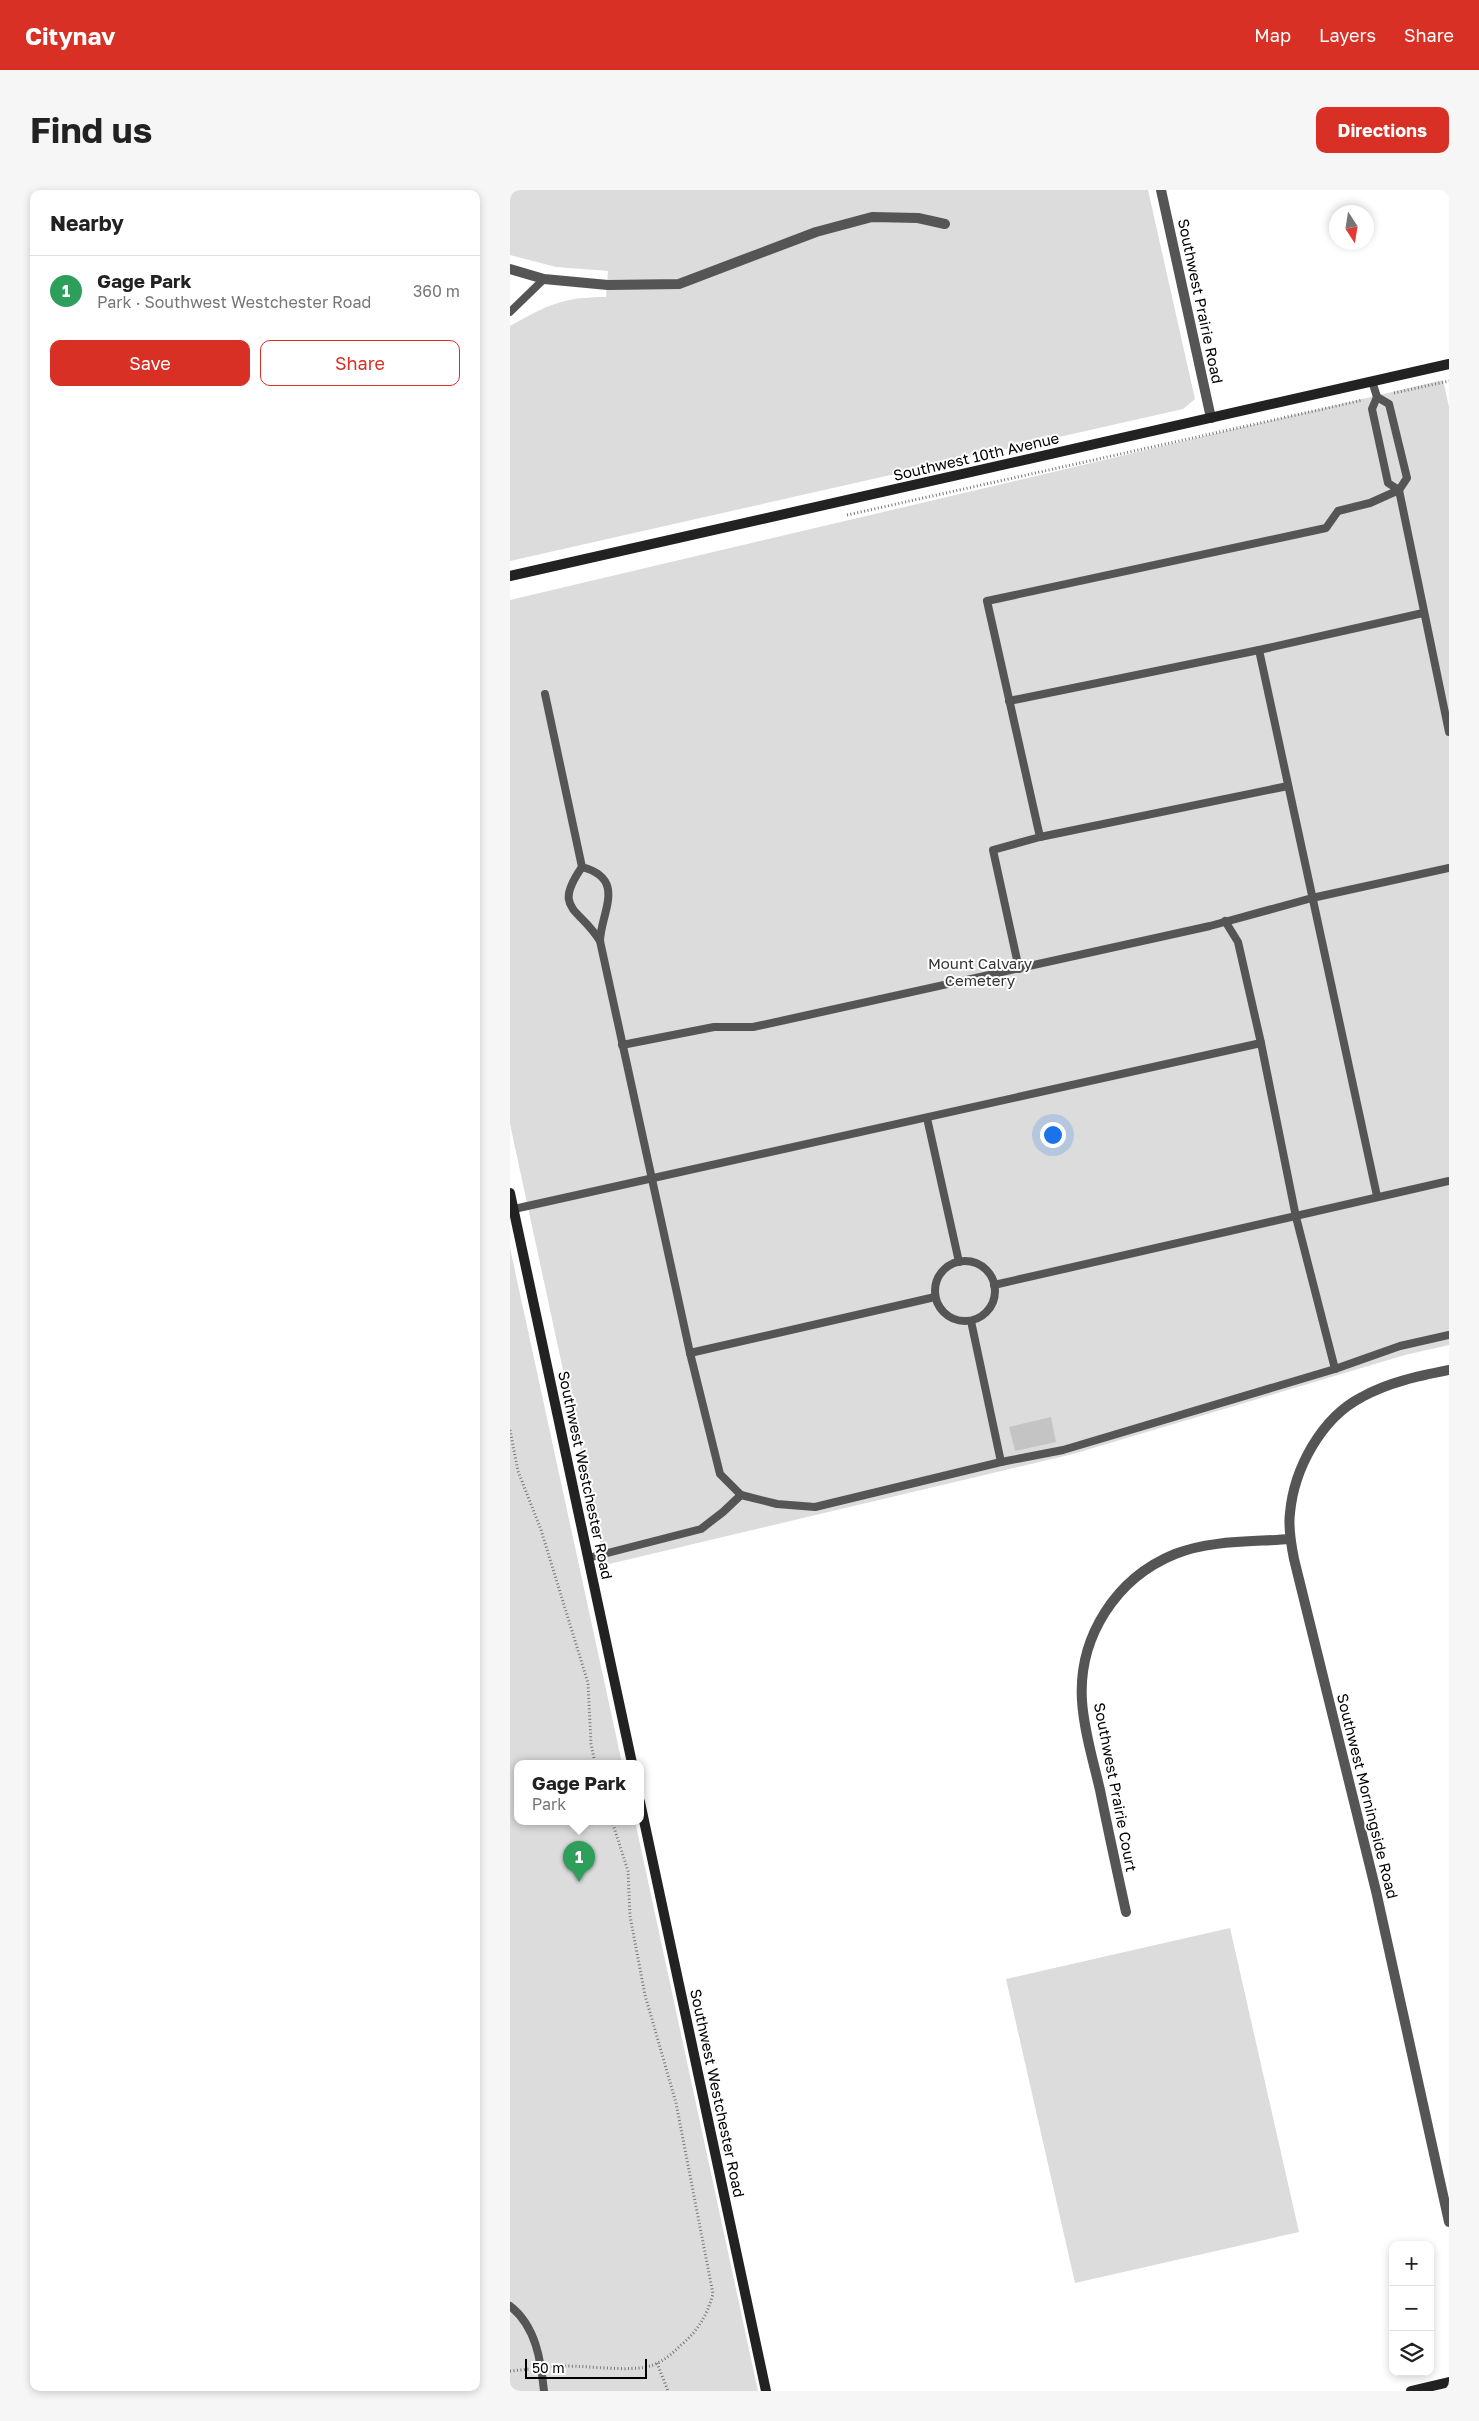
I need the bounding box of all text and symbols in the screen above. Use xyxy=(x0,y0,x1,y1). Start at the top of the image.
text: Citynav xyxy=(25,21,115,50)
text: Map xyxy=(1254,24,1291,46)
text: Layers xyxy=(1319,24,1376,46)
text: Share xyxy=(1404,24,1454,46)
button: Directions xyxy=(1316,107,1449,153)
text: Find us xyxy=(30,109,152,151)
north arrow xyxy=(1329,205,1374,250)
text: Nearby xyxy=(50,210,124,236)
street label: Southwest Prairie Road xyxy=(1175,217,1227,385)
text: Gage Park xyxy=(97,269,192,292)
text: 1 xyxy=(62,281,70,301)
text: 360 m xyxy=(413,281,460,301)
text: Park · Southwest Westchester Road xyxy=(97,292,371,312)
button: Save xyxy=(50,340,250,386)
button: Share xyxy=(260,340,460,386)
street label: Southwest 10th Avenue xyxy=(891,428,1061,484)
park label: Mount Calvary Cemetery xyxy=(928,954,1033,989)
your location xyxy=(1040,1122,1066,1148)
street label: Southwest Westchester Road xyxy=(555,1369,617,1581)
street label: Southwest Morningside Road xyxy=(1334,1691,1402,1901)
street label: Southwest Prairie Court xyxy=(1091,1701,1141,1873)
popup xyxy=(514,1760,644,1825)
text: Gage Park xyxy=(532,1771,626,1794)
text: Park xyxy=(532,1794,566,1814)
pin: 1 xyxy=(563,1841,595,1882)
street label: Southwest Westchester Road xyxy=(687,1987,749,2199)
map controls xyxy=(1389,2241,1434,2376)
button: + xyxy=(1389,2241,1434,2286)
button: − xyxy=(1389,2286,1434,2331)
button: layers xyxy=(1389,2331,1434,2376)
scale bar xyxy=(525,2356,648,2379)
text: 50 m xyxy=(532,2359,565,2376)

